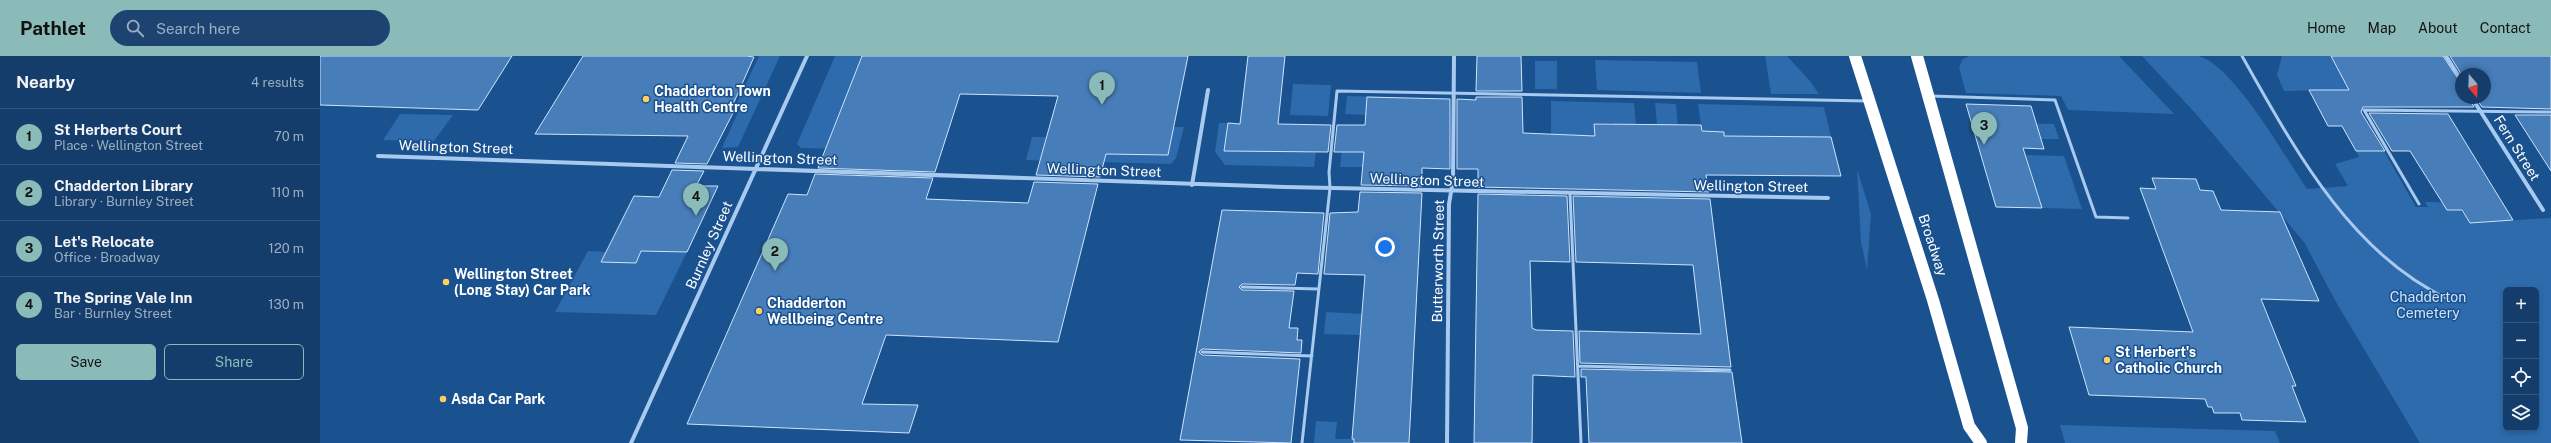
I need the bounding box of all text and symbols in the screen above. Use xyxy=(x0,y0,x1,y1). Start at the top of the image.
search box xyxy=(110,10,390,46)
text: Pathlet xyxy=(20,17,86,39)
icon: search xyxy=(124,17,146,39)
text: Search here xyxy=(156,20,240,37)
text: Home xyxy=(2307,20,2346,36)
text: Map xyxy=(2368,20,2396,36)
text: About xyxy=(2418,20,2458,36)
text: Contact xyxy=(2480,20,2531,36)
north arrow xyxy=(2455,68,2491,104)
text: Nearby xyxy=(16,72,75,92)
pin: 1 xyxy=(1089,72,1115,105)
text: 4 results xyxy=(251,75,304,90)
place label: Chadderton Town Health Centre xyxy=(654,83,771,115)
marker: Chadderton Town Health Centre xyxy=(641,94,651,104)
pin: 3 xyxy=(1971,112,1997,145)
street label: Fern Street xyxy=(2491,112,2543,184)
text: St Herberts Court xyxy=(54,121,182,138)
text: 1 xyxy=(26,129,32,144)
text: 70 m xyxy=(274,129,304,144)
street label: Wellington Street xyxy=(398,137,514,157)
text: Place · Wellington Street xyxy=(54,138,203,153)
street label: Wellington Street xyxy=(722,148,838,168)
street label: Wellington Street xyxy=(1046,160,1162,180)
street label: Wellington Street xyxy=(1369,170,1485,190)
text: Chadderton Library xyxy=(54,177,193,194)
street label: Wellington Street xyxy=(1693,177,1809,195)
pin: 4 xyxy=(683,183,709,216)
text: 2 xyxy=(25,185,33,200)
text: 110 m xyxy=(271,185,304,200)
text: Library · Burnley Street xyxy=(54,194,194,209)
street label: Burnley Street xyxy=(682,199,736,291)
street label: Butterworth Street xyxy=(1429,199,1447,323)
street label: Broadway xyxy=(1915,212,1951,279)
text: Let's Relocate xyxy=(54,233,154,250)
your location xyxy=(1375,237,1395,257)
pin: 2 xyxy=(762,238,788,271)
text: 3 xyxy=(25,241,33,256)
text: 120 m xyxy=(269,241,304,256)
text: Office · Broadway xyxy=(54,250,160,265)
place label: Wellington Street (Long Stay) Car Park xyxy=(454,266,591,298)
marker: Wellington Street (Long Stay) Car Park xyxy=(441,277,451,287)
map controls xyxy=(2503,287,2539,431)
button: + xyxy=(2503,287,2539,323)
text: The Spring Vale Inn xyxy=(54,289,192,306)
park label: Chadderton Cemetery xyxy=(2390,289,2466,321)
place label: Chadderton Wellbeing Centre xyxy=(767,295,883,327)
text: 4 xyxy=(25,297,33,312)
text: 130 m xyxy=(268,297,304,312)
text: Bar · Burnley Street xyxy=(54,306,172,321)
marker: Chadderton Wellbeing Centre xyxy=(754,306,764,316)
button: − xyxy=(2503,323,2539,359)
button: Save xyxy=(16,344,156,380)
button: Share xyxy=(164,344,304,380)
place label: St Herbert's Catholic Church xyxy=(2115,344,2222,376)
marker: St Herbert's Catholic Church xyxy=(2102,355,2112,365)
button: locate xyxy=(2503,359,2539,395)
place label: Asda Car Park xyxy=(451,391,545,407)
marker: Asda Car Park xyxy=(438,394,448,404)
button: layers xyxy=(2503,395,2539,431)

